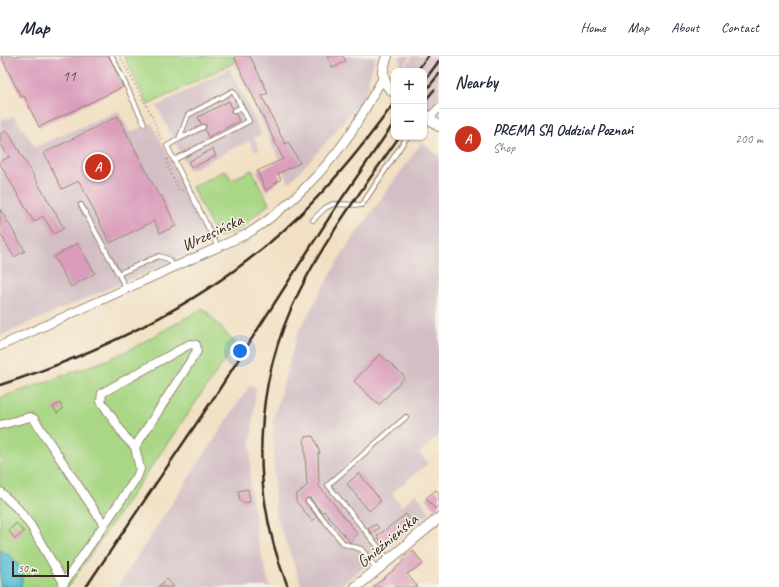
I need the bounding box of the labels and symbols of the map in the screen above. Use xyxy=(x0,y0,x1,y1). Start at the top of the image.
house number: 11 xyxy=(62,67,77,86)
pin: A xyxy=(85,152,111,182)
street label: Wrzesińska xyxy=(178,208,248,256)
your location xyxy=(230,341,250,361)
street label: Gnieźnieńska xyxy=(352,508,423,572)
scale bar xyxy=(12,559,69,578)

